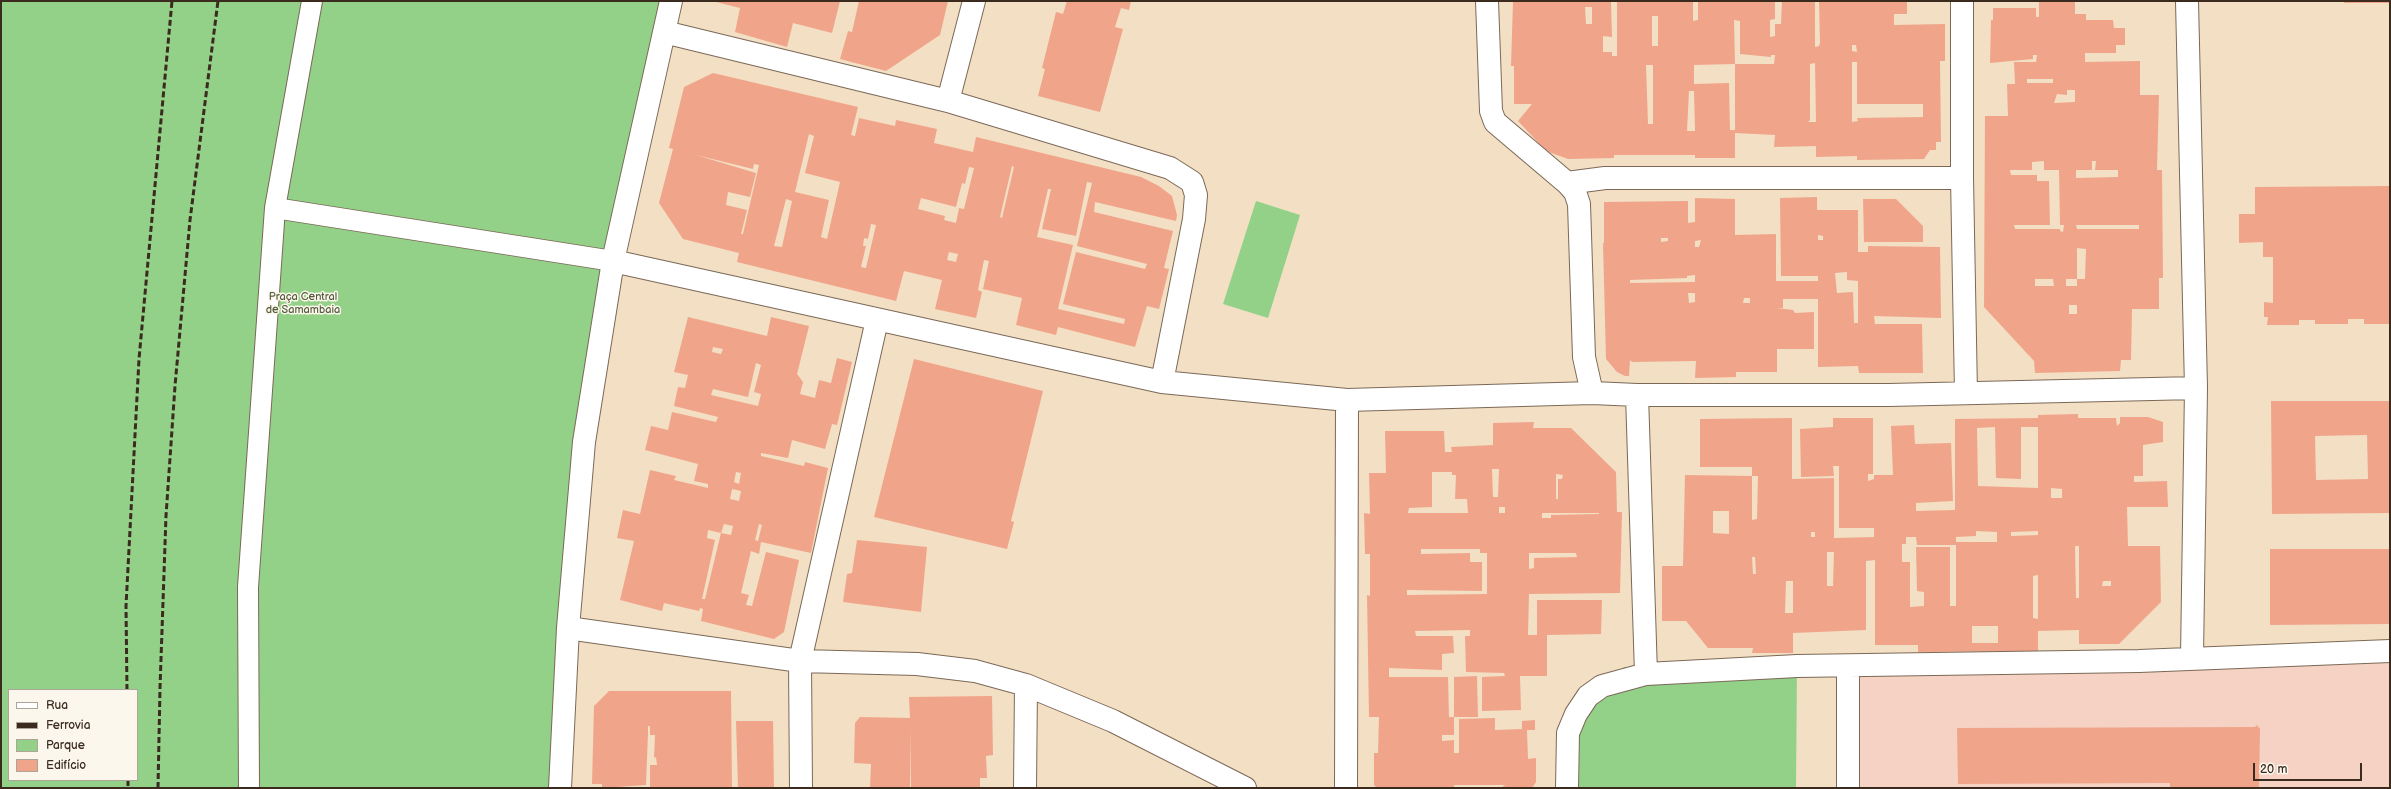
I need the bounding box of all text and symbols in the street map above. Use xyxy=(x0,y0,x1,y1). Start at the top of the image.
park label: Praça Central de Samambaia xyxy=(266,290,340,316)
legend xyxy=(8,689,138,781)
text: Rua xyxy=(46,698,68,713)
text: Ferrovia xyxy=(46,718,90,733)
text: Parque xyxy=(46,738,85,753)
scale bar xyxy=(2255,755,2364,781)
text: Edifício xyxy=(46,758,86,773)
text: 20 m xyxy=(2260,762,2287,777)

